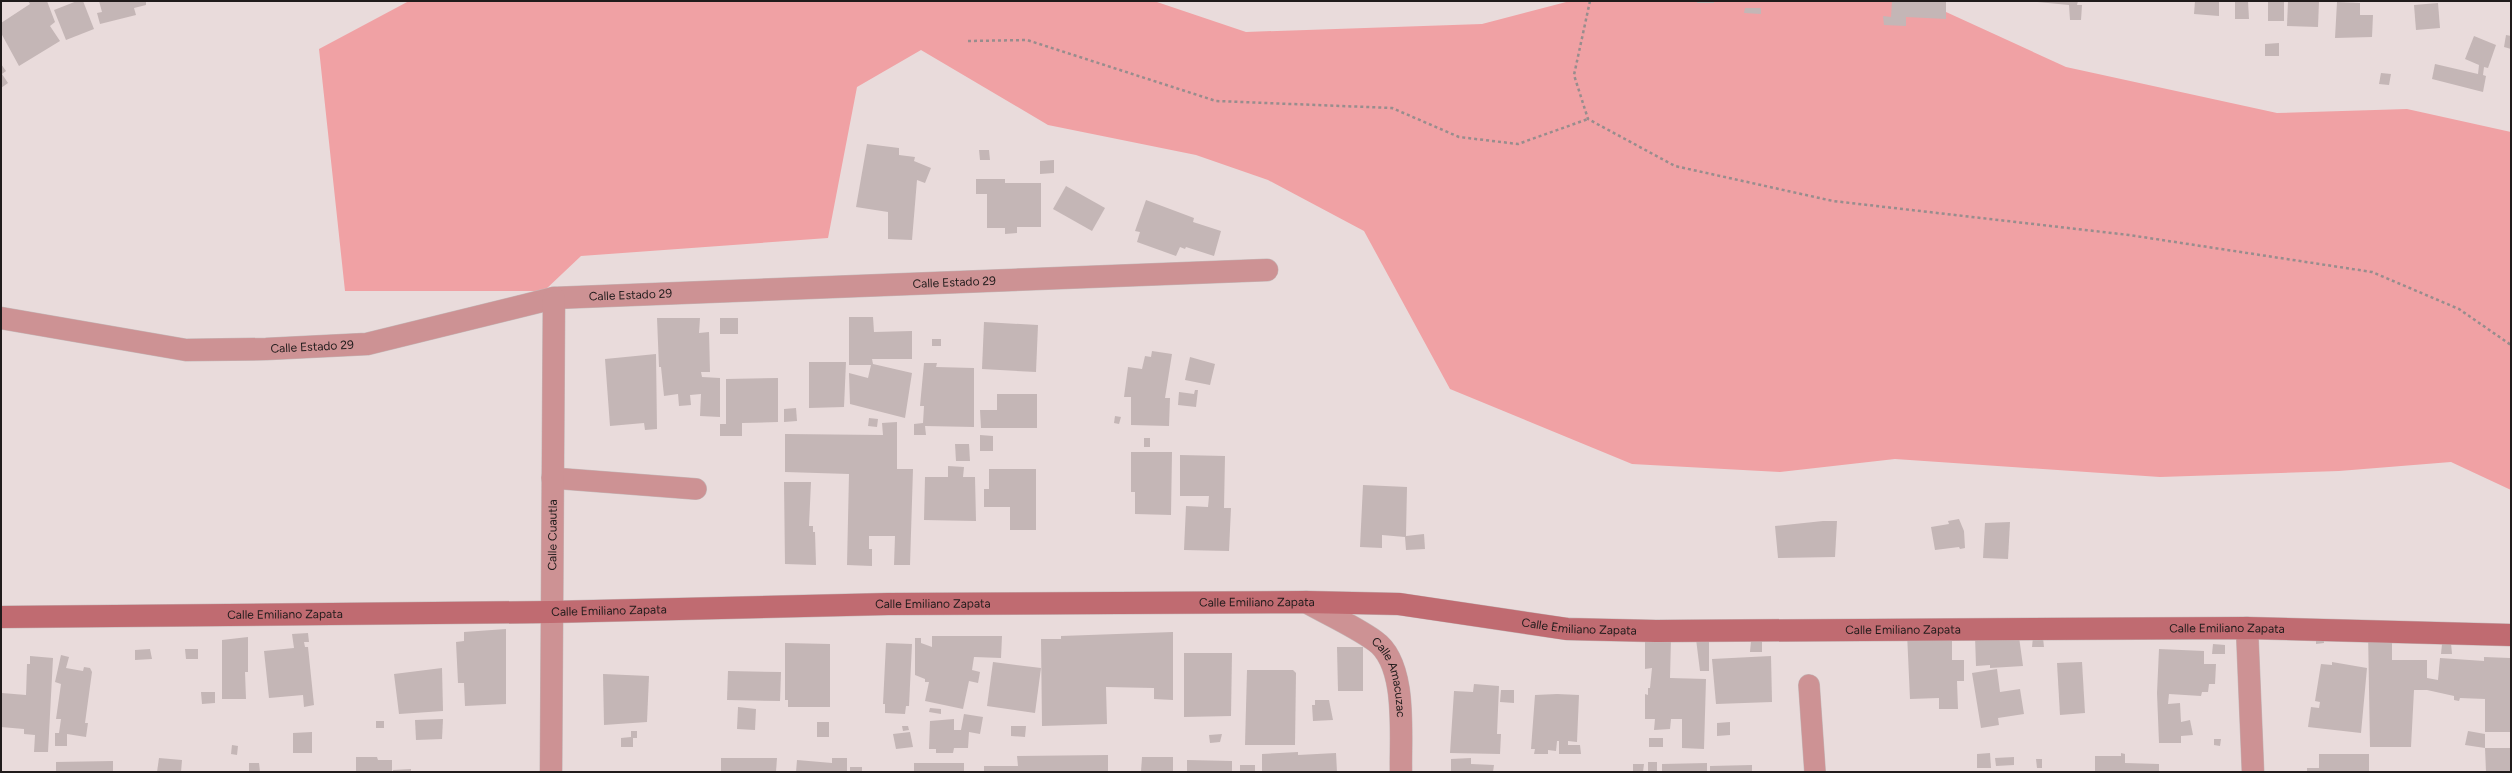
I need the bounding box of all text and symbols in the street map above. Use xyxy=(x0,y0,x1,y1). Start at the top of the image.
street label: Calle Estado 29 xyxy=(912,274,996,291)
street label: Calle Estado 29 xyxy=(589,286,673,304)
street label: Calle Estado 29 xyxy=(270,338,354,356)
street label: Calle Cuautla xyxy=(545,499,560,571)
street label: Calle Emiliano Zapata xyxy=(1199,595,1315,610)
street label: Calle Emiliano Zapata xyxy=(875,597,991,611)
street label: Calle Emiliano Zapata xyxy=(551,602,667,619)
street label: Calle Emiliano Zapata xyxy=(227,607,343,622)
street label: Calle Emiliano Zapata xyxy=(1521,615,1637,638)
street label: Calle Emiliano Zapata xyxy=(2169,621,2285,636)
street label: Calle Emiliano Zapata xyxy=(1845,622,1961,637)
street label: Calle Amacuzac xyxy=(1369,634,1408,718)

